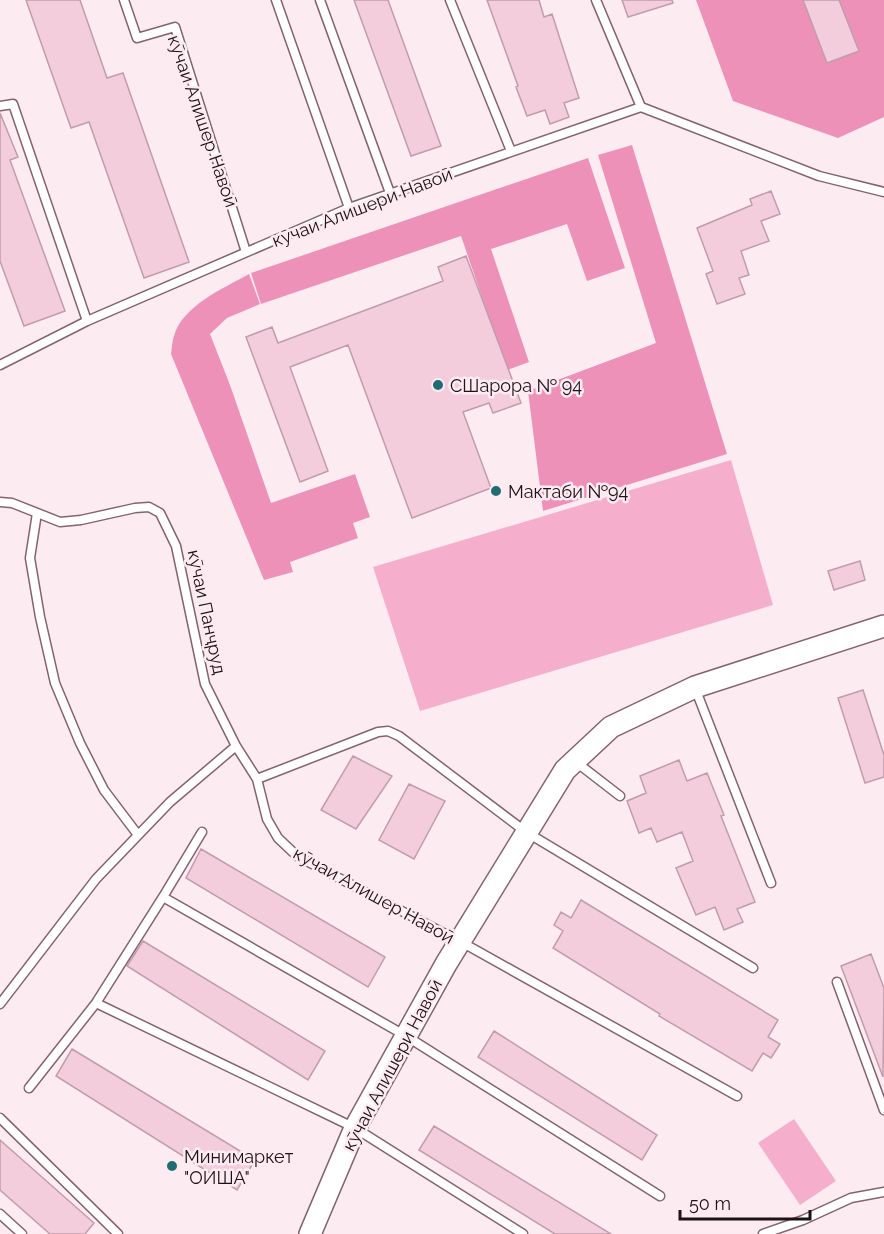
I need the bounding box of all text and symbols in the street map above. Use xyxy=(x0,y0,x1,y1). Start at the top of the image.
street label: кӯчаи Алишер Навоӣ xyxy=(164,32,242,210)
street label: кӯчаи Алишери Навоӣ xyxy=(269,163,455,251)
place label: СШарора № 94 xyxy=(450,375,582,396)
marker: СШарора № 94 xyxy=(431,378,445,392)
place label: Мактаби №94 xyxy=(508,481,629,502)
marker: Мактаби №94 xyxy=(489,484,503,498)
street label: кӯчаи Панҷруд xyxy=(184,548,230,676)
street label: кӯчаи Алишер Навоӣ xyxy=(290,842,458,948)
street label: кӯчаи Алишери Навоӣ xyxy=(338,976,446,1154)
place label: Минимаркет "ОИША" xyxy=(184,1146,294,1188)
marker: Минимаркет "ОИША" xyxy=(165,1159,179,1173)
scale bar xyxy=(680,1183,810,1221)
text: 50 m xyxy=(689,1193,731,1214)

